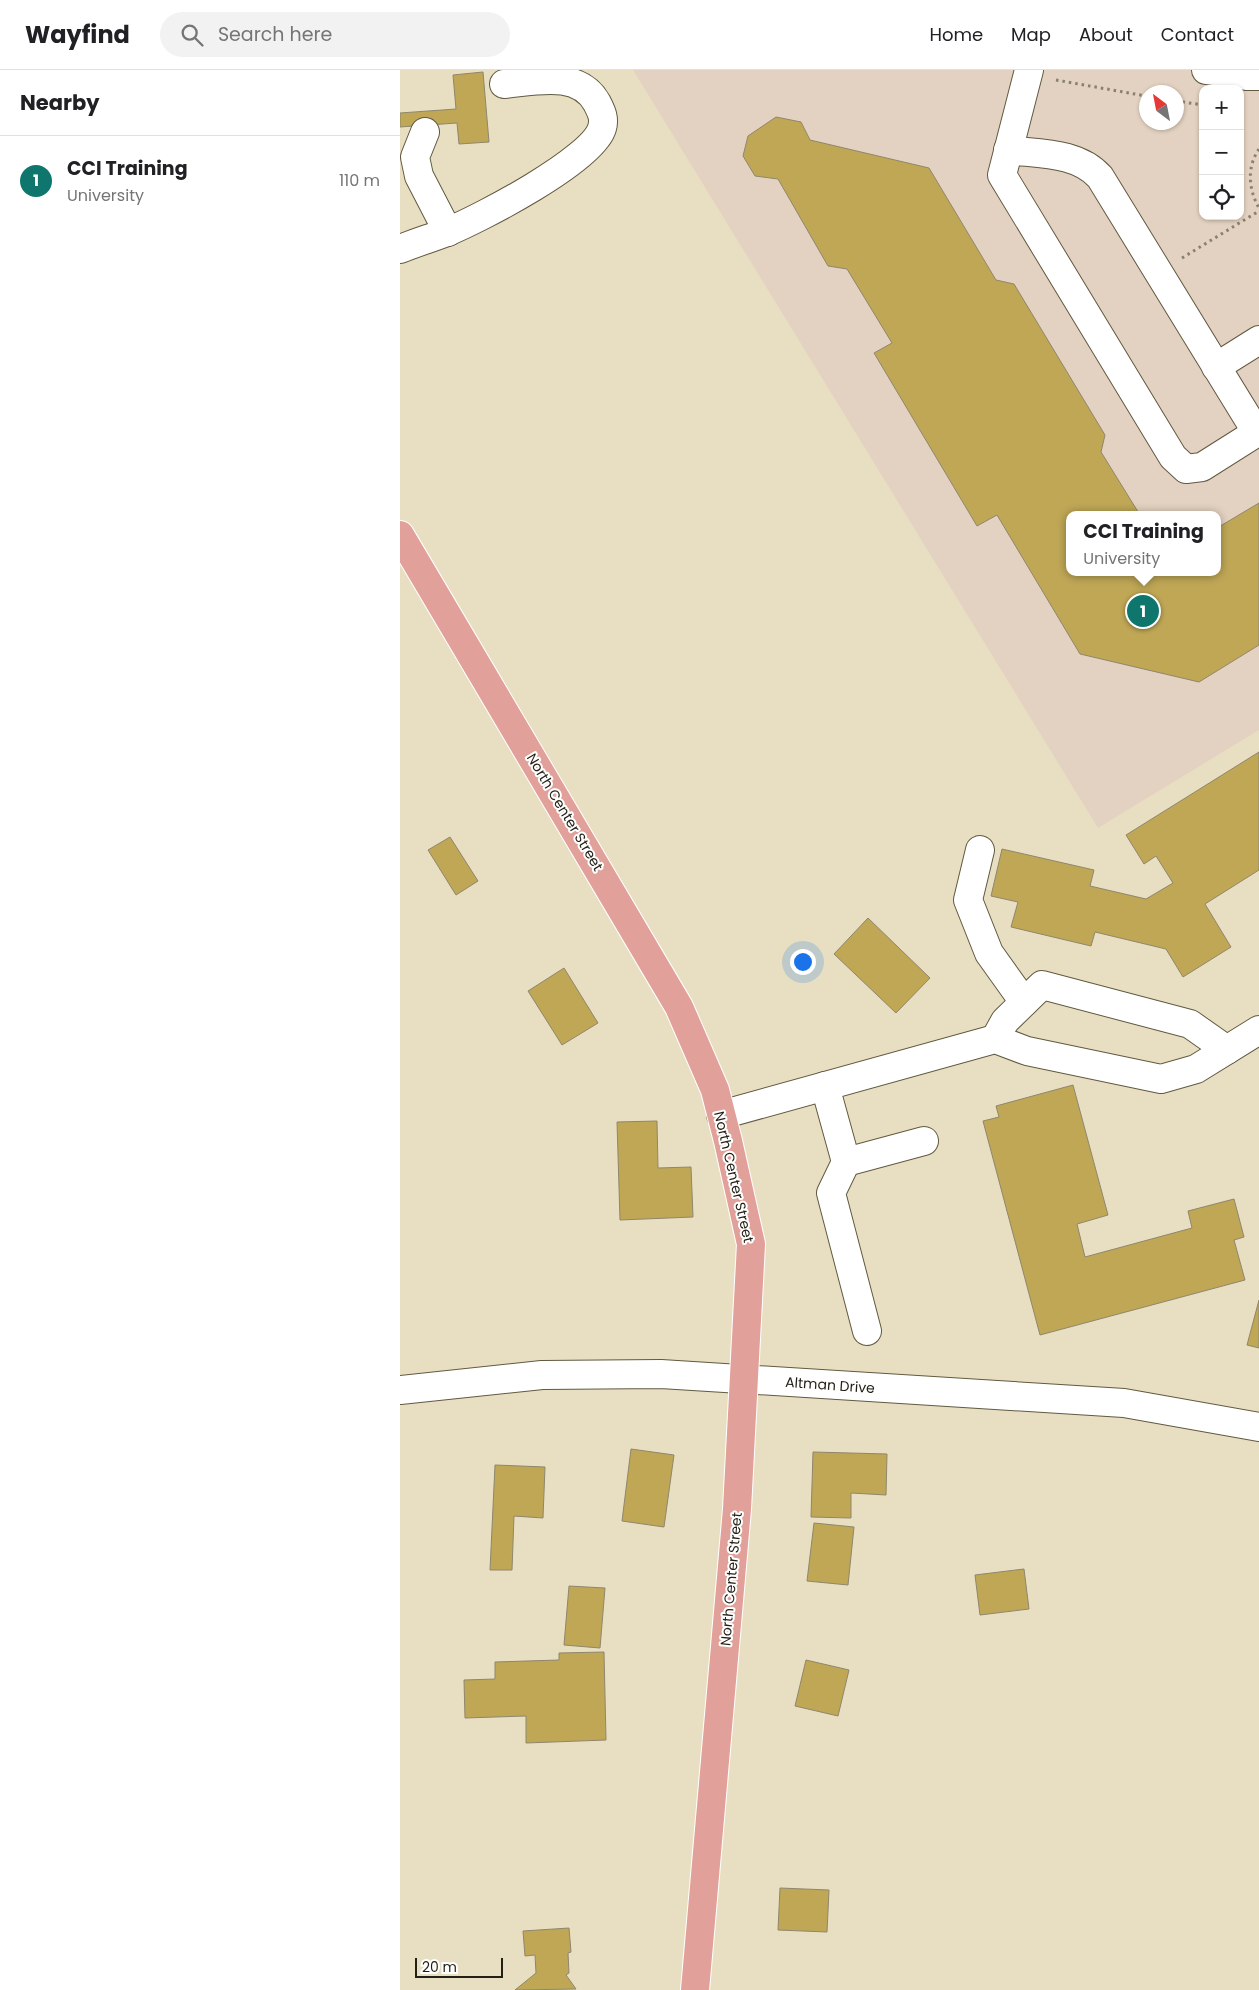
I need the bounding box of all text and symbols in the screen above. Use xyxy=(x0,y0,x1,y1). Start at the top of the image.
search box xyxy=(160,12,510,57)
text: Wayfind xyxy=(25,18,130,51)
icon: search xyxy=(178,21,206,49)
text: Search here xyxy=(218,21,332,48)
text: Home xyxy=(929,22,983,47)
text: Map xyxy=(1011,22,1051,47)
text: About xyxy=(1079,22,1133,47)
text: Contact xyxy=(1161,22,1234,47)
north arrow xyxy=(1139,85,1184,130)
map controls xyxy=(1199,85,1244,220)
button: + xyxy=(1199,85,1244,130)
text: Nearby xyxy=(20,88,100,117)
button: − xyxy=(1199,130,1244,175)
text: CCI Training xyxy=(67,155,188,182)
text: 1 xyxy=(33,169,39,192)
text: 110 m xyxy=(339,169,380,192)
button: locate xyxy=(1199,175,1244,220)
text: University xyxy=(67,184,144,207)
popup xyxy=(1066,511,1221,576)
text: CCI Training xyxy=(1083,518,1204,545)
text: University xyxy=(1083,547,1160,570)
pin: 1 xyxy=(1127,592,1159,630)
street label: North Center Street xyxy=(522,749,608,875)
your location xyxy=(790,949,816,975)
street label: North Center Street xyxy=(709,1109,759,1245)
street label: Altman Drive xyxy=(785,1372,876,1398)
street label: North Center Street xyxy=(715,1511,747,1647)
scale bar xyxy=(415,1955,502,1978)
text: 20 m xyxy=(422,1957,457,1977)

